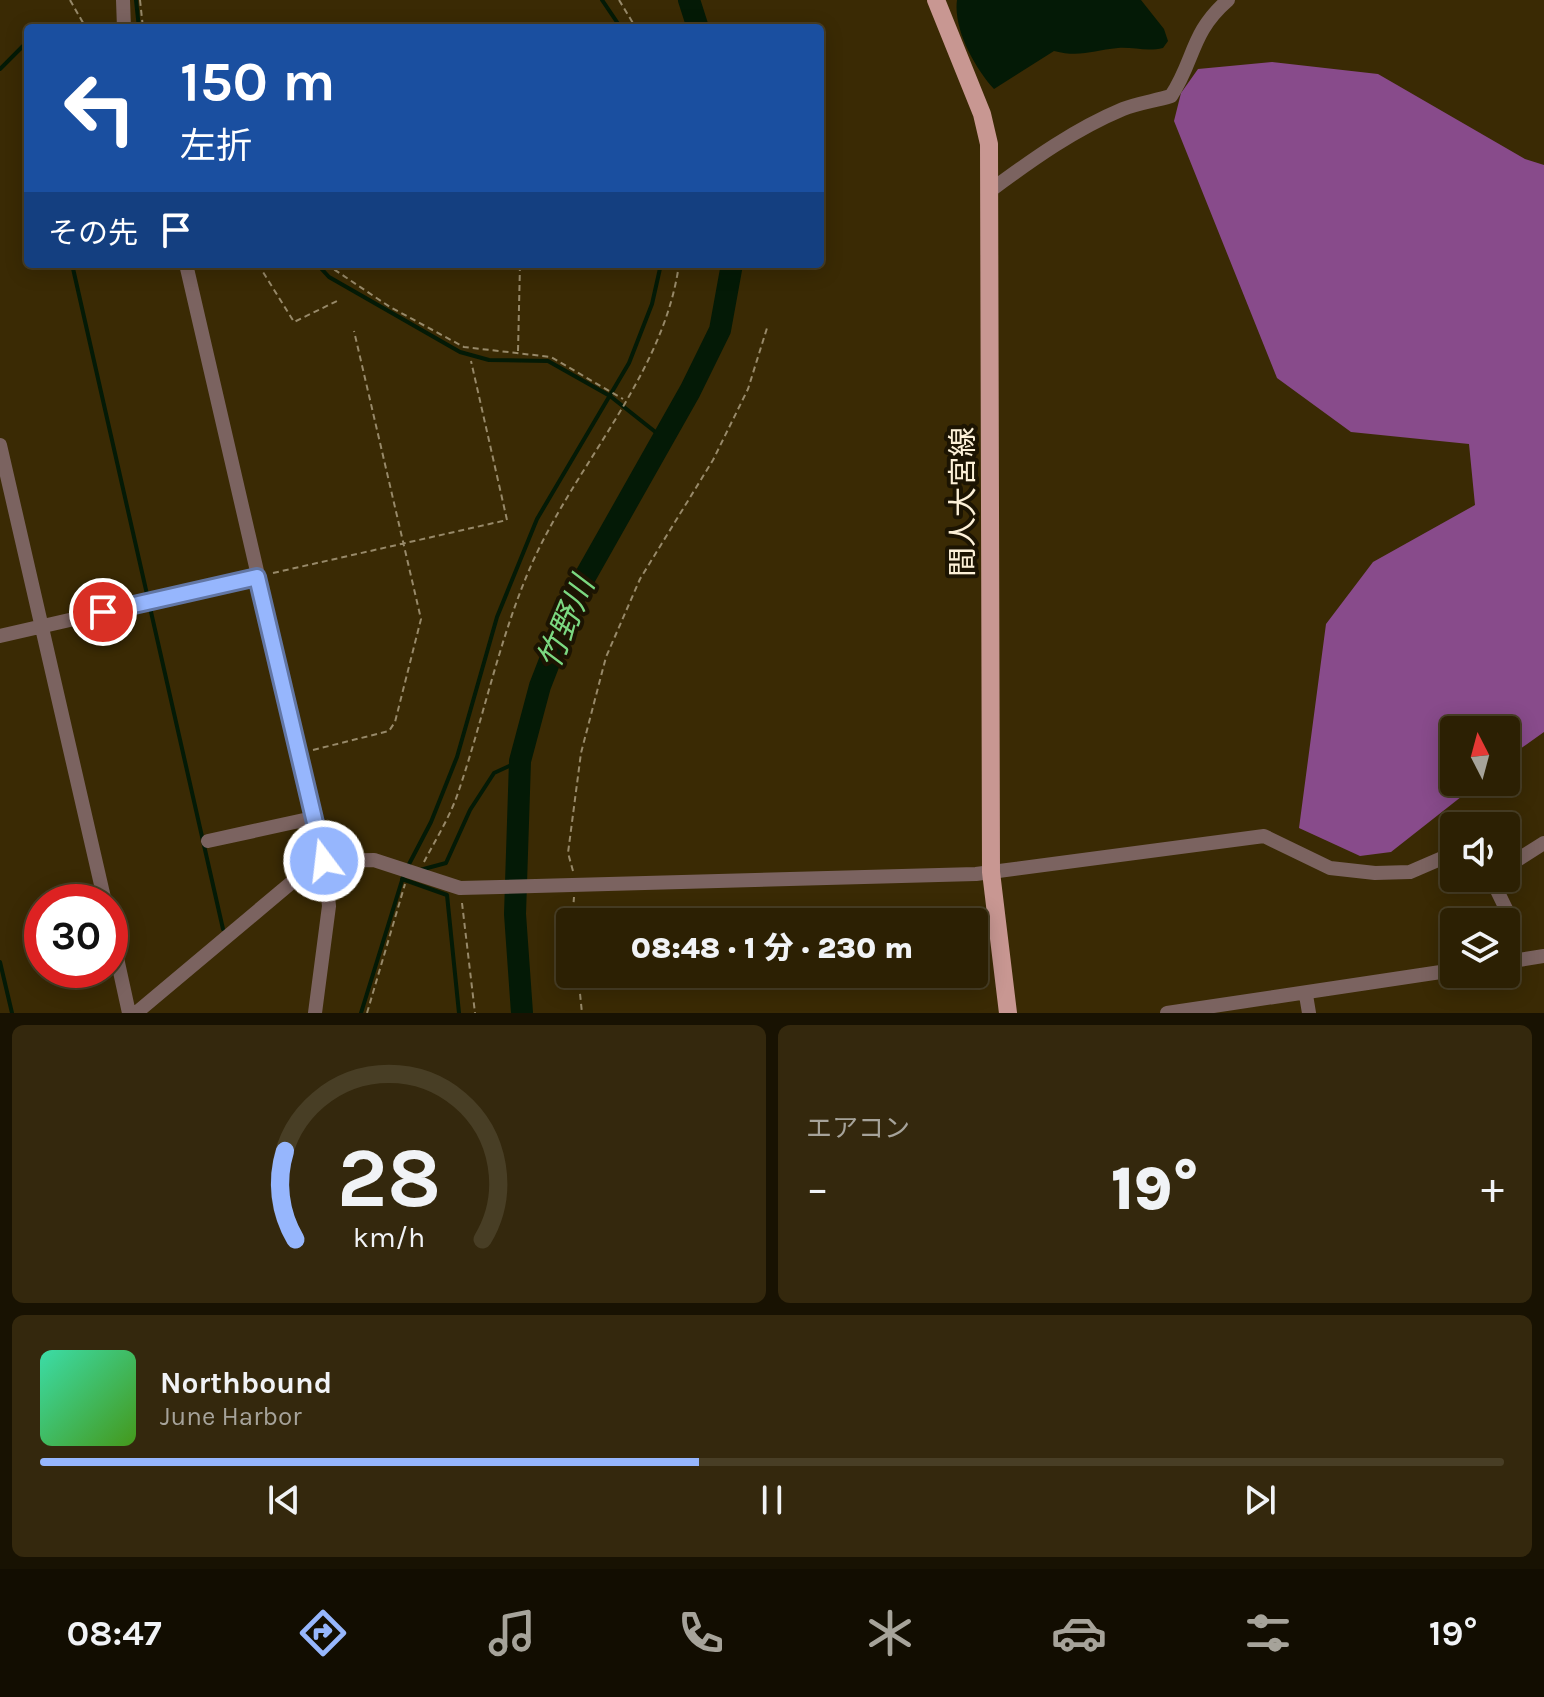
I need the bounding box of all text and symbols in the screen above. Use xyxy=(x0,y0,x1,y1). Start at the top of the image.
text: 150 m xyxy=(180,49,335,114)
icon: left xyxy=(48,56,152,160)
text: 左折 xyxy=(180,125,252,167)
icon: arrive xyxy=(154,208,198,252)
text: その先 xyxy=(48,215,138,251)
street label: 間人大宮線 xyxy=(945,427,981,577)
water label: 竹野川 xyxy=(530,569,603,674)
pin xyxy=(69,578,137,646)
icon: arrive xyxy=(81,590,125,634)
north arrow xyxy=(1440,716,1520,796)
map controls xyxy=(1440,716,1520,988)
button: sound xyxy=(1440,812,1520,892)
position arrow xyxy=(282,819,366,903)
speed limit sign: 30 xyxy=(24,884,128,988)
button: layers xyxy=(1440,908,1520,988)
text: 08:48 · 1 分 · 230 m xyxy=(631,930,913,966)
text: エアコン xyxy=(806,1113,910,1144)
text: 28 xyxy=(337,1130,441,1227)
text: 19° xyxy=(1111,1154,1199,1224)
text: − xyxy=(806,1163,829,1214)
text: + xyxy=(1481,1163,1504,1214)
text: km/h xyxy=(353,1221,425,1254)
text: Northbound xyxy=(160,1365,332,1401)
text: June Harbor xyxy=(160,1401,302,1432)
icon: previous xyxy=(262,1478,306,1522)
icon: pause xyxy=(750,1478,794,1522)
icon: next xyxy=(1238,1478,1282,1522)
icon: directions xyxy=(295,1605,351,1661)
icon: music xyxy=(484,1605,540,1661)
icon: phone xyxy=(673,1605,729,1661)
icon: climate xyxy=(862,1605,918,1661)
icon: car xyxy=(1051,1605,1107,1661)
icon: filters xyxy=(1240,1605,1296,1661)
text: 08:47 xyxy=(67,1612,162,1654)
text: 19° xyxy=(1429,1612,1477,1654)

